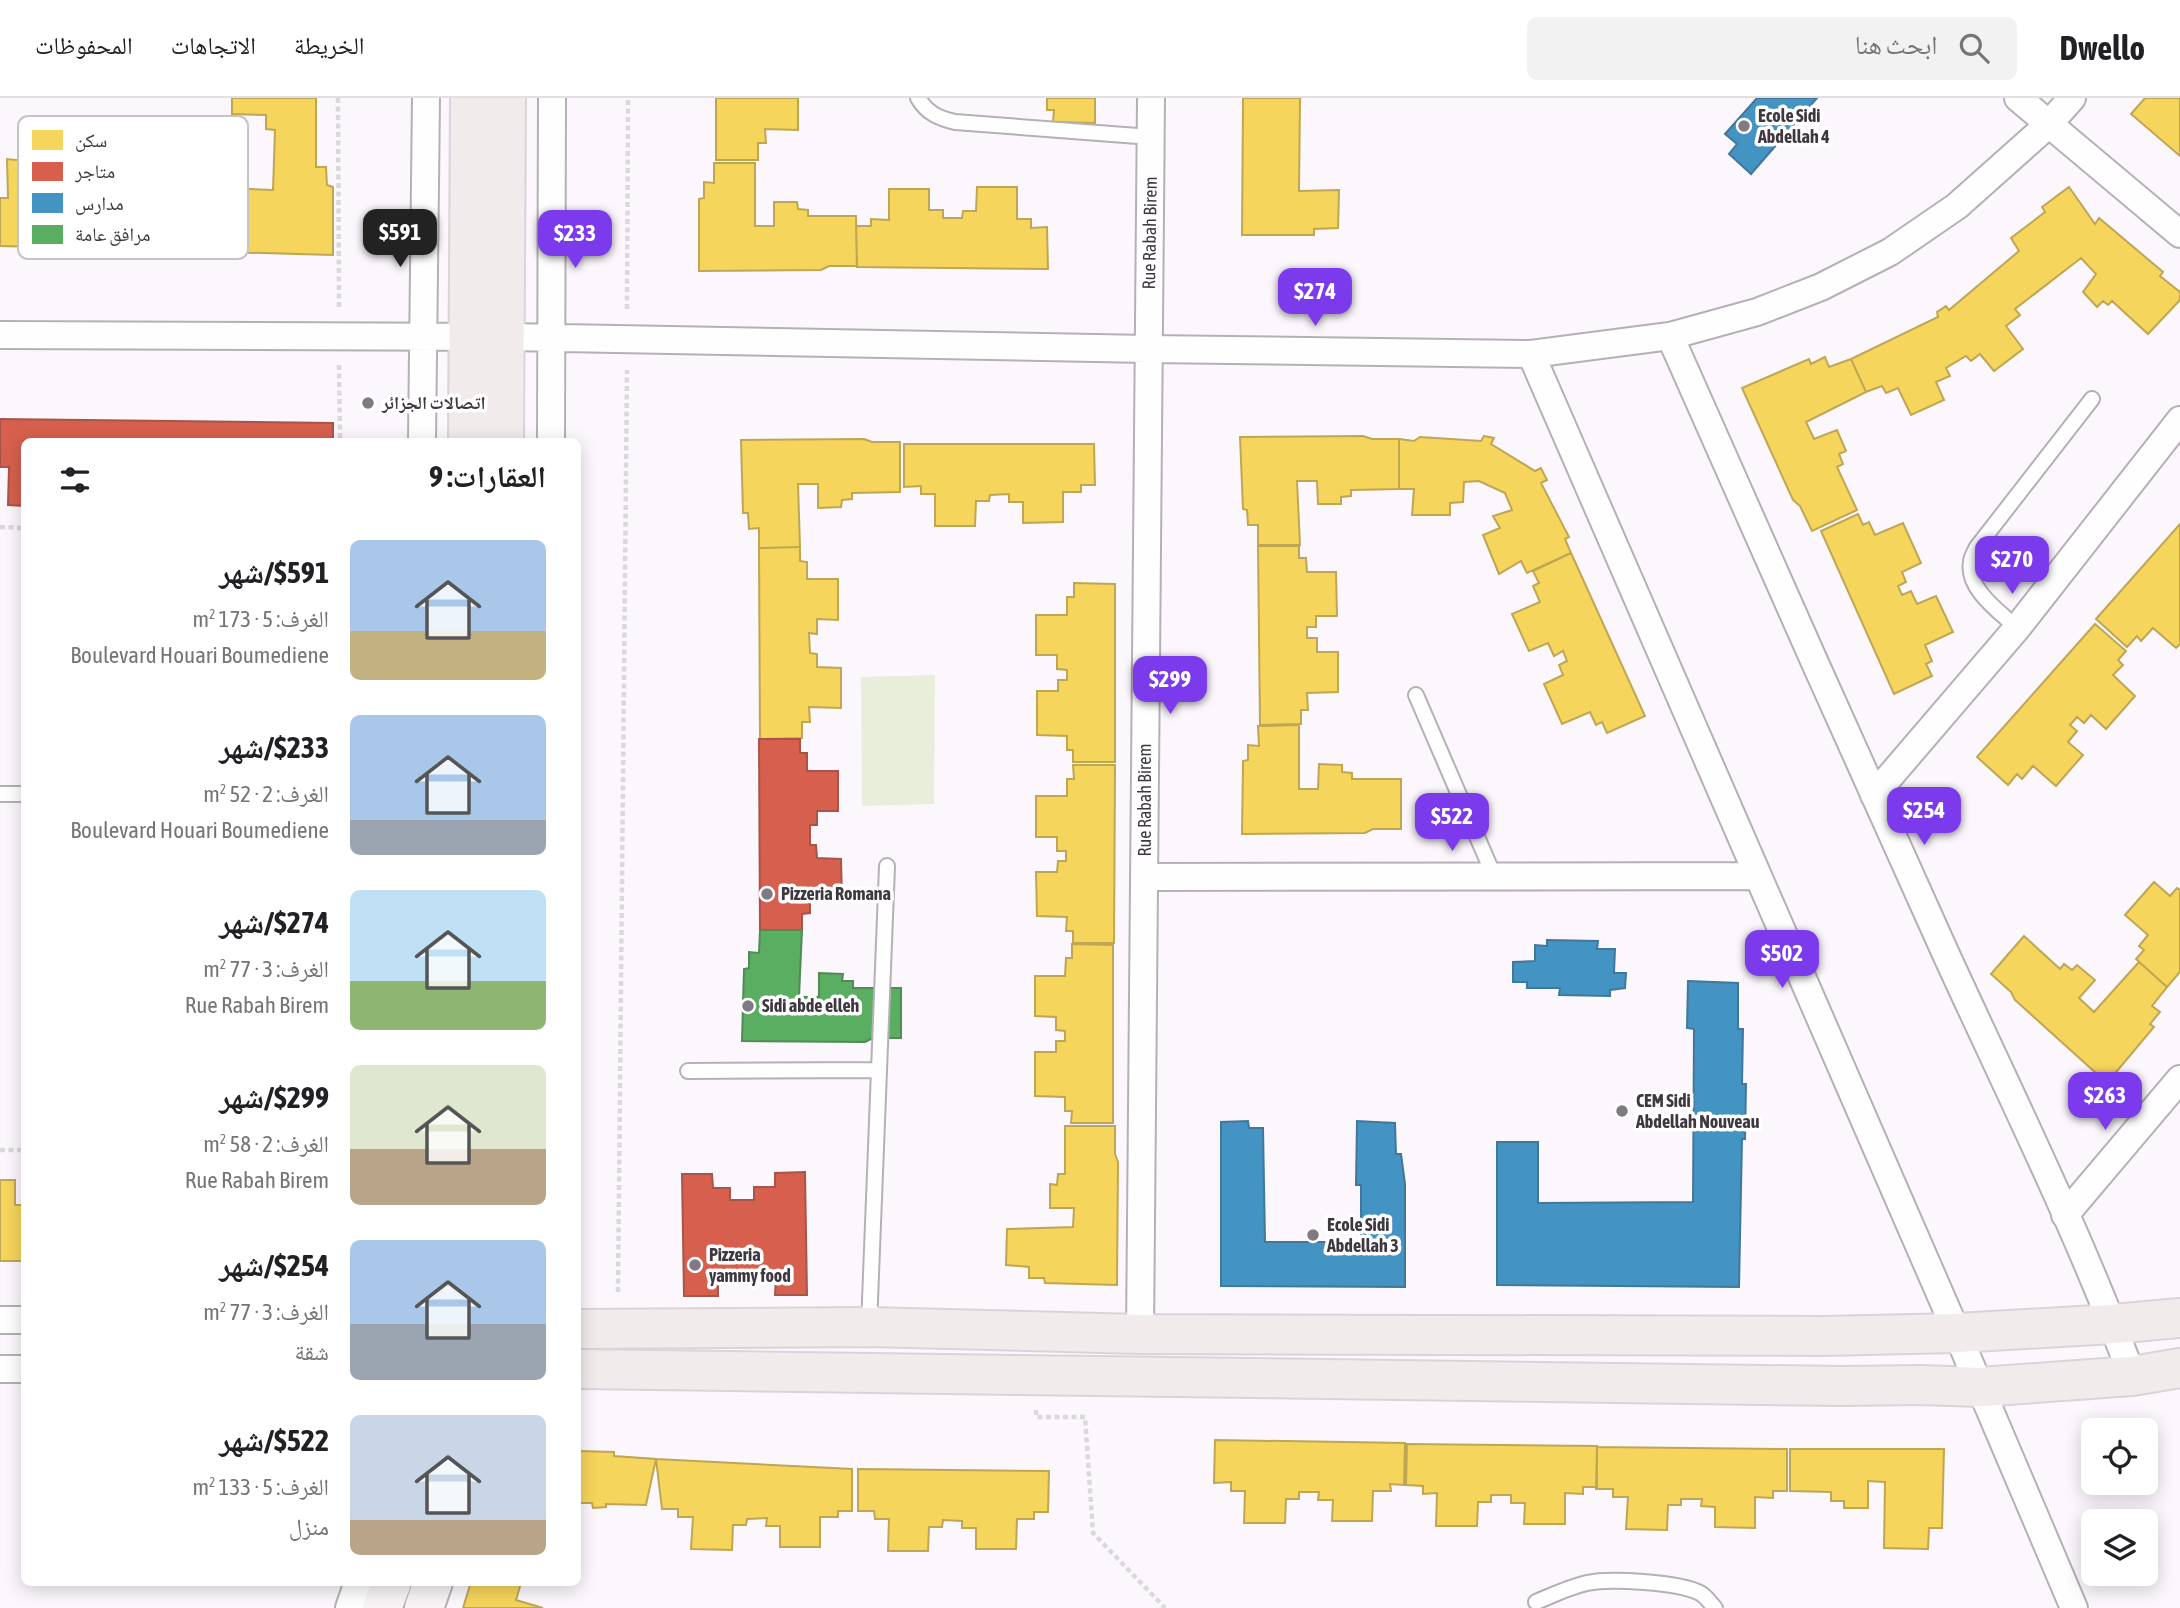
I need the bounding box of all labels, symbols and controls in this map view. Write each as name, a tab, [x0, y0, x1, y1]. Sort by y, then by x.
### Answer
search box	[1527, 17, 2017, 80]
icon: search	[1955, 29, 1993, 67]
text: Dwello	[2059, 29, 2145, 67]
text: ابحث هنا	[1855, 30, 1937, 60]
text: المحفوظات	[35, 32, 133, 59]
text: الاتجاهات	[171, 32, 256, 59]
text: الخريطة	[294, 32, 365, 59]
place label: Ecole Sidi Abdellah 4	[1757, 105, 1830, 147]
legend	[18, 116, 248, 259]
marker: Ecole Sidi Abdellah 4	[1736, 118, 1752, 134]
text: سكن	[75, 129, 107, 152]
text: متاجر	[74, 160, 115, 183]
street label: Rue Rabah Birem	[1138, 176, 1161, 290]
text: مدارس	[75, 192, 124, 215]
pin: $591	[359, 209, 441, 269]
pin: $233	[534, 211, 616, 270]
text: $591	[379, 219, 421, 245]
text: $233	[554, 220, 596, 246]
text: مرافق عامة	[75, 223, 150, 246]
pin: $274	[1274, 268, 1356, 328]
text: $274	[1294, 278, 1336, 304]
place label: اتصالات الجزائر	[381, 392, 486, 413]
marker: اتصالات الجزائر	[360, 395, 376, 411]
text: العقارات: 9	[429, 459, 546, 493]
icon: filters	[56, 461, 94, 499]
pin: $270	[1971, 536, 2053, 596]
text: $270	[1991, 546, 2033, 572]
text: $591/شهر	[219, 555, 329, 589]
icon: home	[406, 568, 490, 652]
text: الغرف: 5 · 173 m²	[192, 606, 329, 632]
text: Boulevard Houari Boumediene	[70, 642, 329, 668]
pin: $299	[1129, 656, 1211, 716]
text: $299	[1149, 666, 1191, 692]
text: $233/شهر	[219, 730, 329, 764]
icon: home	[406, 743, 490, 827]
street label: Rue Rabah Birem	[1134, 744, 1155, 856]
text: الغرف: 2 · 52 m²	[203, 781, 329, 807]
pin: $254	[1883, 788, 1965, 847]
pin: $522	[1411, 794, 1493, 853]
text: $254	[1903, 797, 1945, 823]
text: $522	[1431, 803, 1473, 829]
text: Boulevard Houari Boumediene	[70, 817, 329, 843]
place label: Pizzeria Romana	[781, 883, 891, 904]
marker: Pizzeria Romana	[759, 886, 775, 902]
text: $274/شهر	[219, 905, 329, 939]
icon: home	[406, 918, 490, 1002]
pin: $502	[1741, 930, 1823, 990]
text: $502	[1761, 940, 1803, 966]
text: الغرف: 3 · 77 m²	[203, 956, 329, 982]
text: Rue Rabah Birem	[185, 992, 329, 1018]
place label: Sidi abde elleh	[762, 995, 860, 1016]
marker: Sidi abde elleh	[740, 998, 756, 1014]
pin: $263	[2064, 1072, 2146, 1132]
text: $299/شهر	[219, 1080, 329, 1114]
text: $263	[2084, 1082, 2126, 1108]
place label: CEM Sidi Abdellah Nouveau	[1635, 1090, 1760, 1132]
icon: home	[406, 1093, 490, 1177]
marker: CEM Sidi Abdellah Nouveau	[1614, 1103, 1630, 1119]
text: الغرف: 2 · 58 m²	[203, 1131, 329, 1157]
text: Rue Rabah Birem	[185, 1167, 329, 1193]
place label: Ecole Sidi Abdellah 3	[1326, 1214, 1399, 1256]
marker: Ecole Sidi Abdellah 3	[1305, 1227, 1321, 1243]
place label: Pizzeria yammy food	[709, 1244, 791, 1286]
text: $254/شهر	[219, 1248, 329, 1282]
marker: Pizzeria yammy food	[687, 1257, 703, 1273]
icon: home	[406, 1268, 490, 1352]
text: الغرف: 3 · 77 m²	[203, 1299, 329, 1325]
text: شقة	[295, 1339, 329, 1365]
map controls	[2081, 1418, 2158, 1586]
button: locate	[2081, 1418, 2158, 1495]
text: $522/شهر	[219, 1423, 329, 1457]
icon: home	[406, 1443, 490, 1527]
text: الغرف: 5 · 133 m²	[192, 1474, 329, 1500]
button: layers	[2081, 1509, 2158, 1586]
text: منزل	[289, 1514, 329, 1540]

